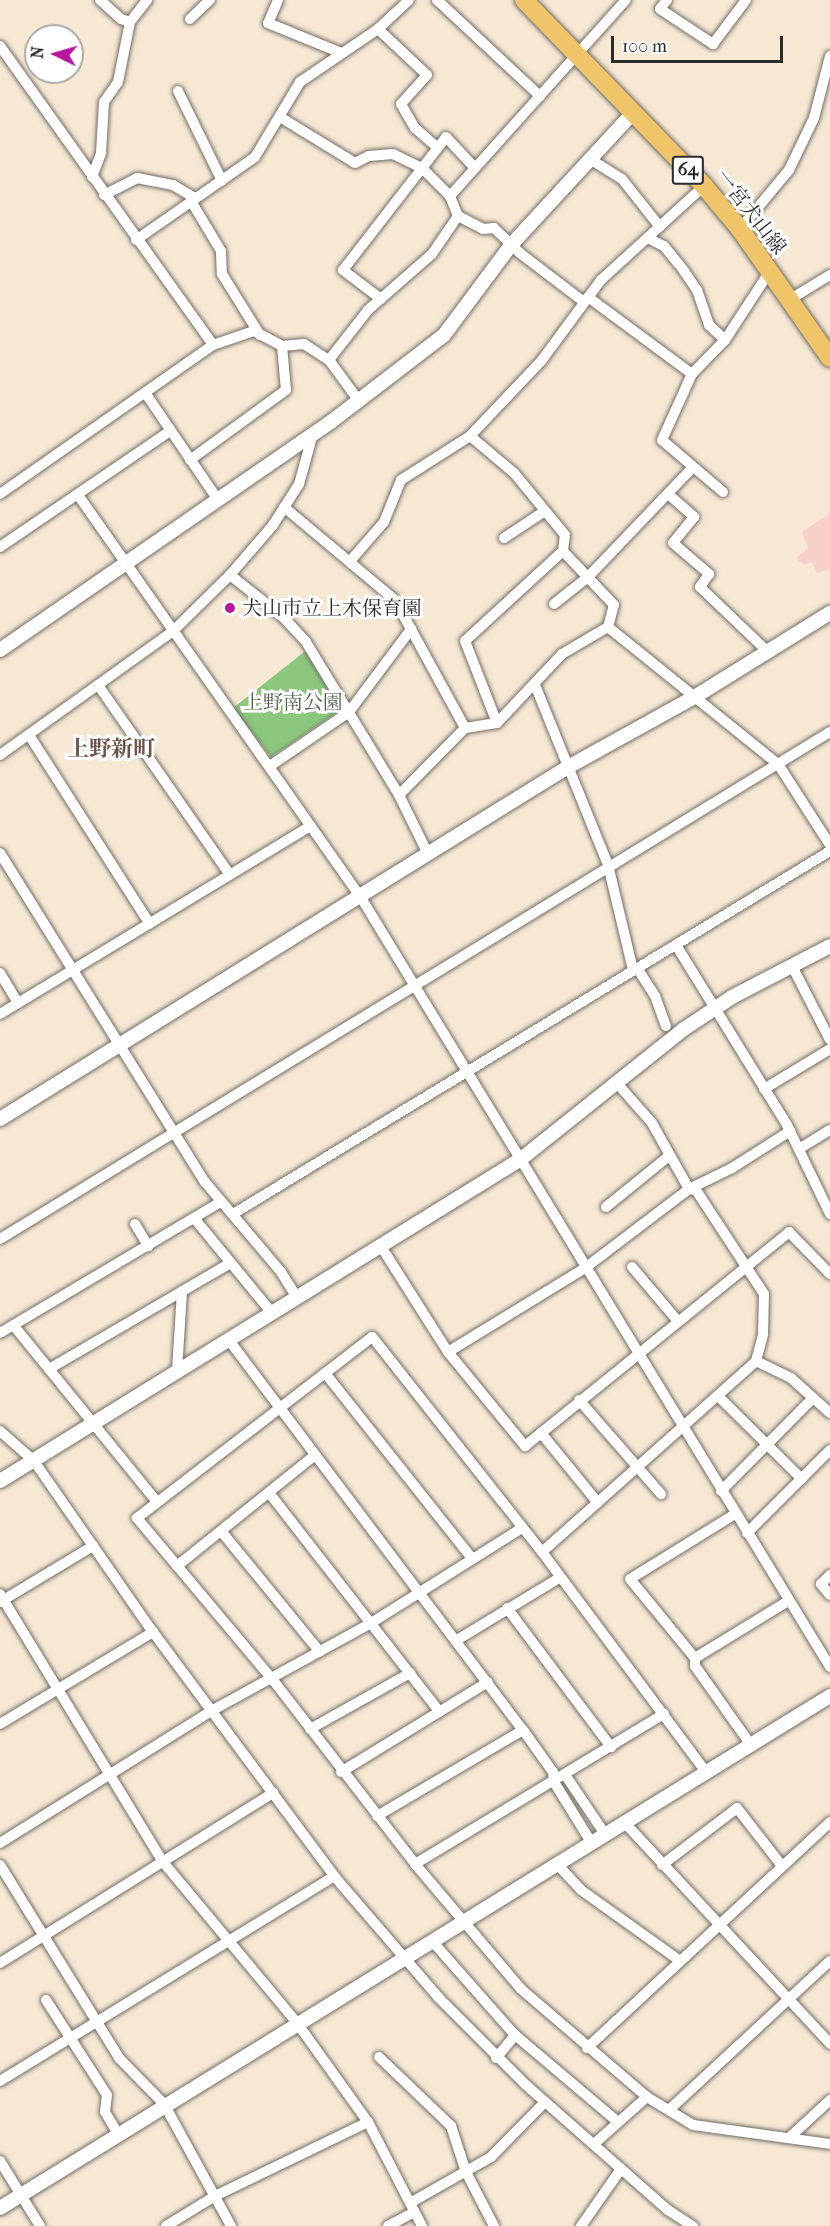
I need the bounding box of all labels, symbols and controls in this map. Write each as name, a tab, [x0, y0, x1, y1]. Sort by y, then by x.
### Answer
north arrow	[24, 24, 84, 84]
scale bar	[614, 24, 786, 62]
text: 100 m	[622, 36, 667, 57]
text: N	[28, 46, 48, 59]
road number: 64	[672, 155, 704, 185]
street label: 一宮犬山線	[711, 165, 791, 259]
place label: 犬山市立上木保育園	[242, 596, 422, 620]
marker: 犬山市立上木保育園	[223, 601, 237, 615]
park label: 上野南公園	[243, 690, 343, 714]
district label: 上野新町	[67, 737, 155, 763]

